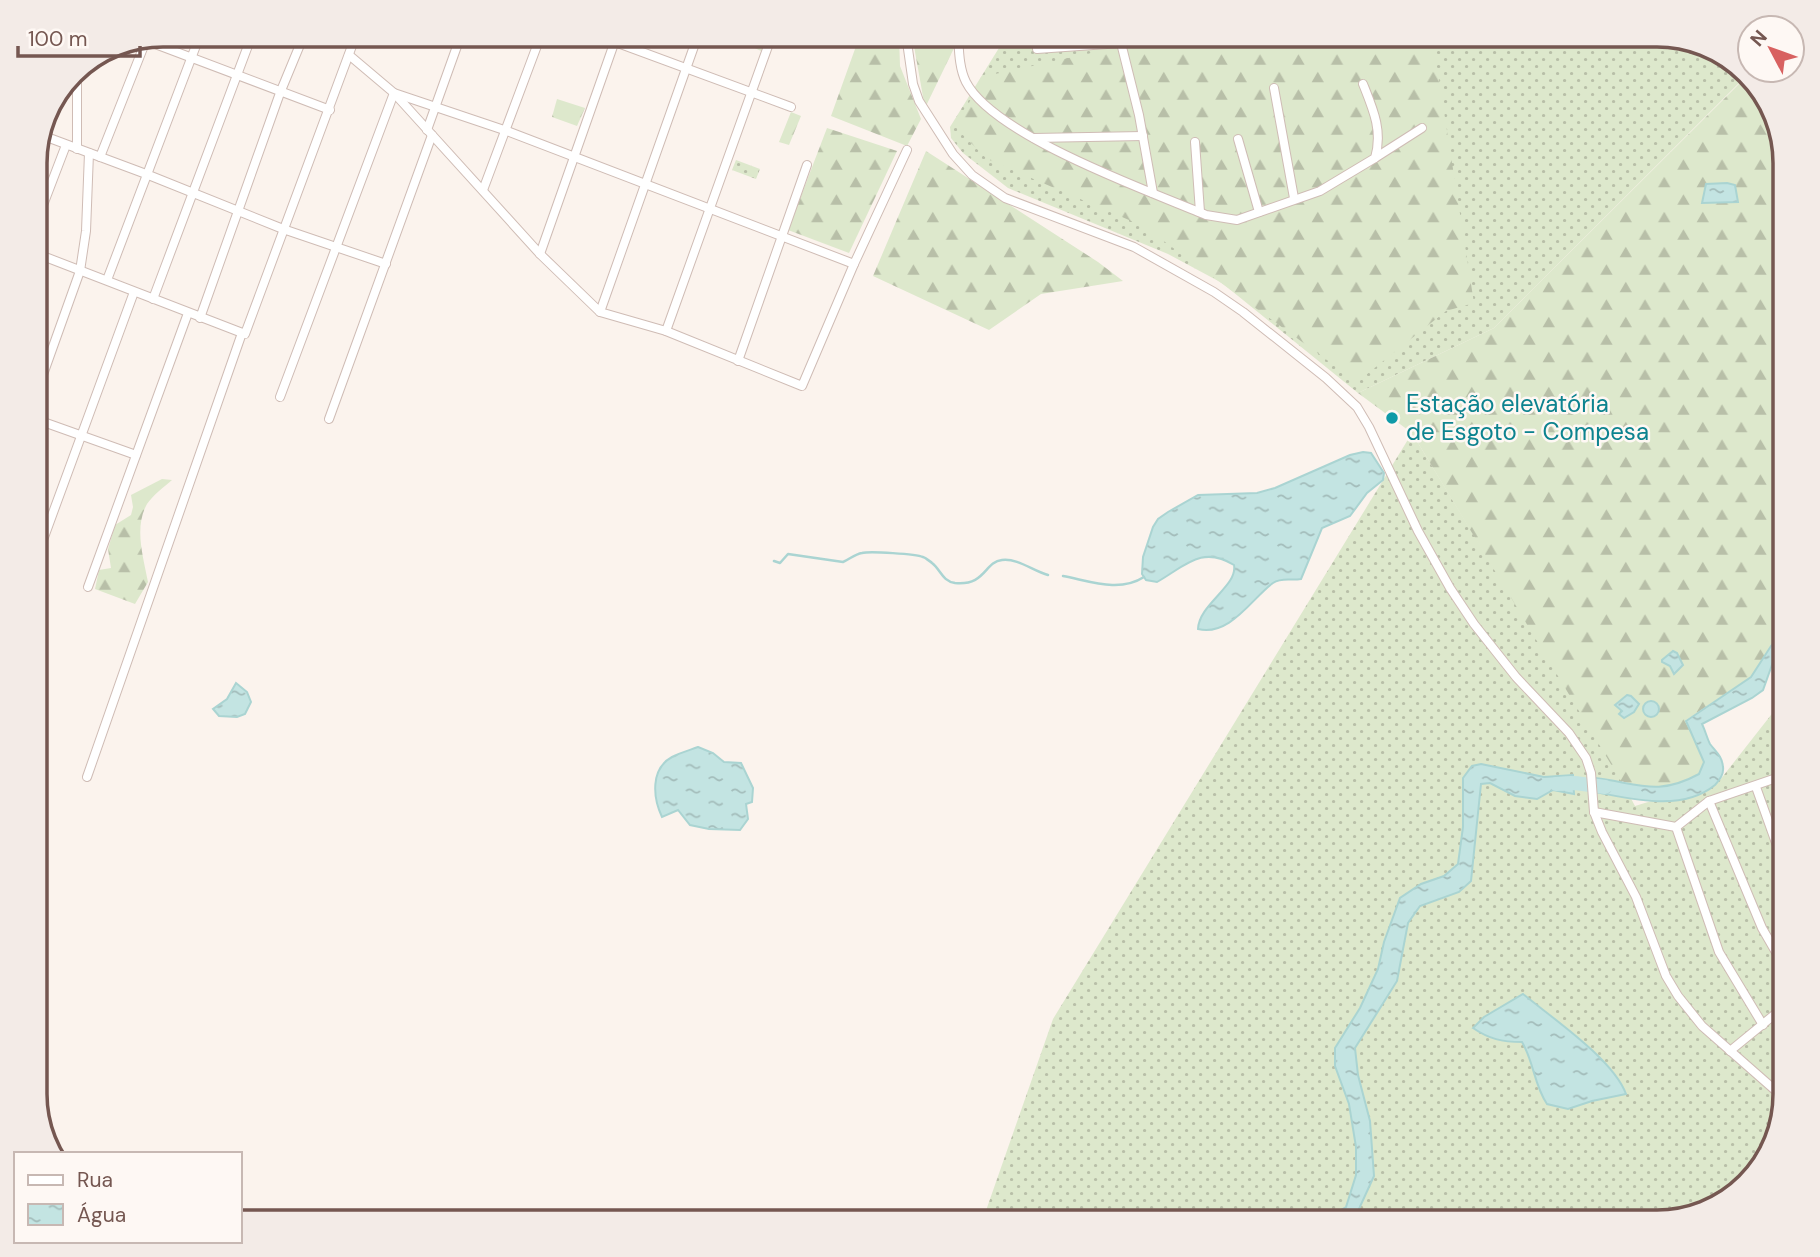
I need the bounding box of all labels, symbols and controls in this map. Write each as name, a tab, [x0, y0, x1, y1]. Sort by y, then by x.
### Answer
scale bar	[18, 14, 140, 58]
north arrow	[1736, 14, 1806, 84]
text: 100 m	[28, 25, 88, 53]
text: N	[1745, 25, 1773, 52]
place label: Estação elevatória de Esgoto - Compesa	[1406, 388, 1649, 447]
marker: Estação elevatória de Esgoto - Compesa	[1384, 410, 1400, 426]
legend	[14, 1152, 242, 1243]
text: Rua	[77, 1166, 113, 1194]
text: Água	[77, 1201, 126, 1229]

